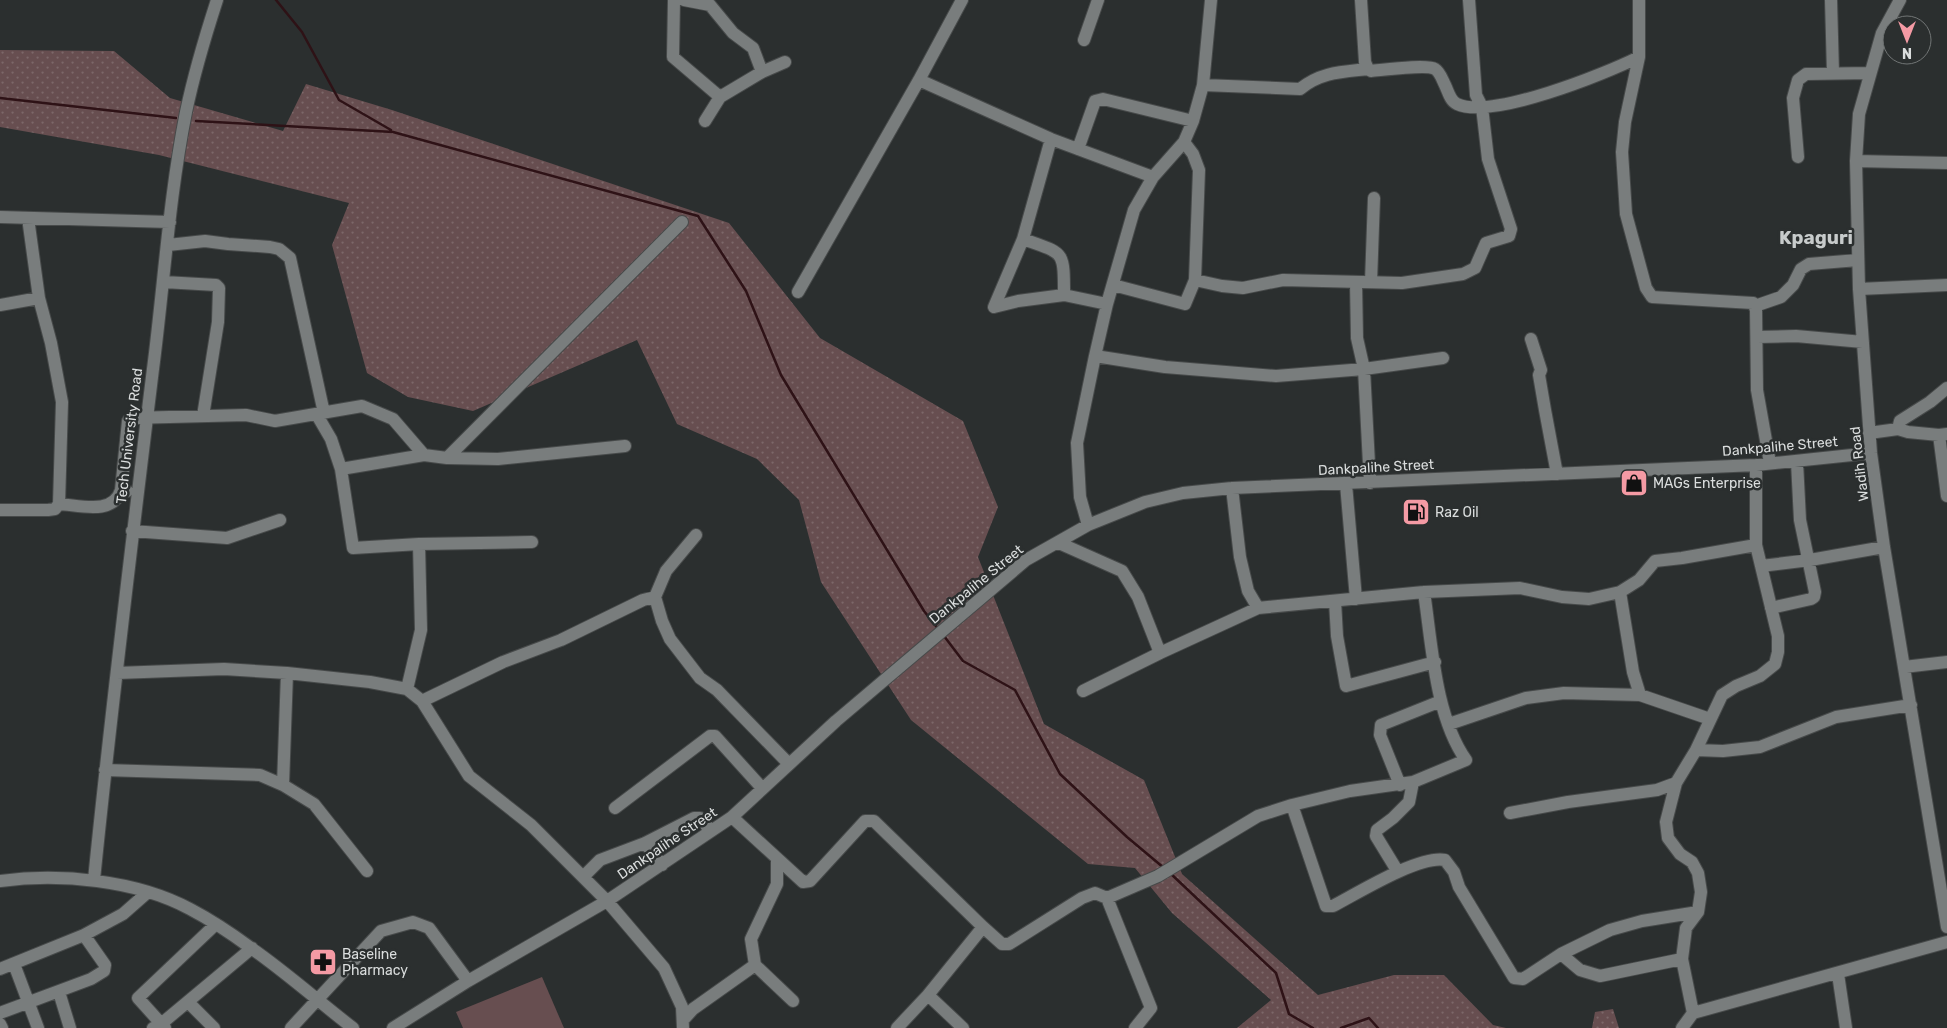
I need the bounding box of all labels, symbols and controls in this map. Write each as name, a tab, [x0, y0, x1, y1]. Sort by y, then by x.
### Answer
north arrow	[1882, 15, 1932, 65]
text: N	[1902, 44, 1912, 61]
district label: Kpaguri	[1779, 226, 1853, 249]
street label: Tech University Road	[113, 367, 146, 505]
street label: Wadih Road	[1846, 425, 1873, 502]
street label: Dankpalihe Street	[1721, 433, 1839, 460]
street label: Dankpalihe Street	[1318, 456, 1435, 479]
shop icon: MAGs Enterprise	[1619, 468, 1649, 498]
place label: MAGs Enterprise	[1653, 475, 1761, 492]
fuel station icon: Raz Oil	[1401, 497, 1431, 527]
place label: Raz Oil	[1435, 504, 1479, 521]
street label: Dankpalihe Street	[926, 541, 1027, 628]
street label: Dankpalihe Street	[614, 804, 721, 883]
place label: Baseline Pharmacy	[342, 946, 408, 979]
pharmacy icon: Baseline Pharmacy	[308, 947, 338, 977]

